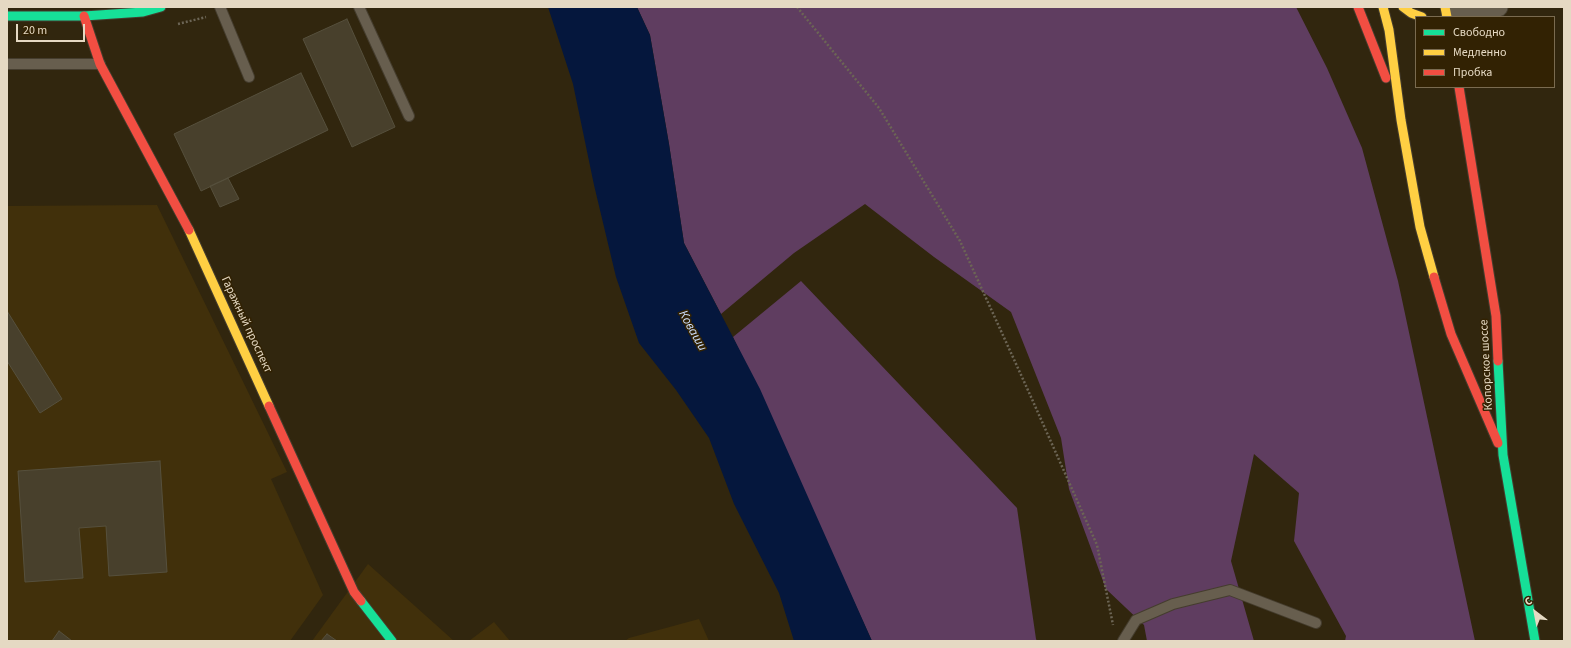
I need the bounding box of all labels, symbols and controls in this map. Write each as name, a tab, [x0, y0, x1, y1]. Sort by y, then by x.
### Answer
scale bar	[18, 16, 87, 42]
legend	[1415, 16, 1555, 88]
text: 20 m	[23, 22, 47, 39]
text: Свободно	[1453, 24, 1505, 41]
text: Медленно	[1453, 44, 1507, 61]
text: Пробка	[1453, 64, 1492, 81]
street label: Гаражный проспект	[217, 274, 275, 376]
water label: Коваши	[674, 308, 710, 354]
street label: Копорское шоссе	[1477, 319, 1497, 411]
north arrow	[1515, 592, 1555, 632]
text: С	[1522, 593, 1535, 609]

